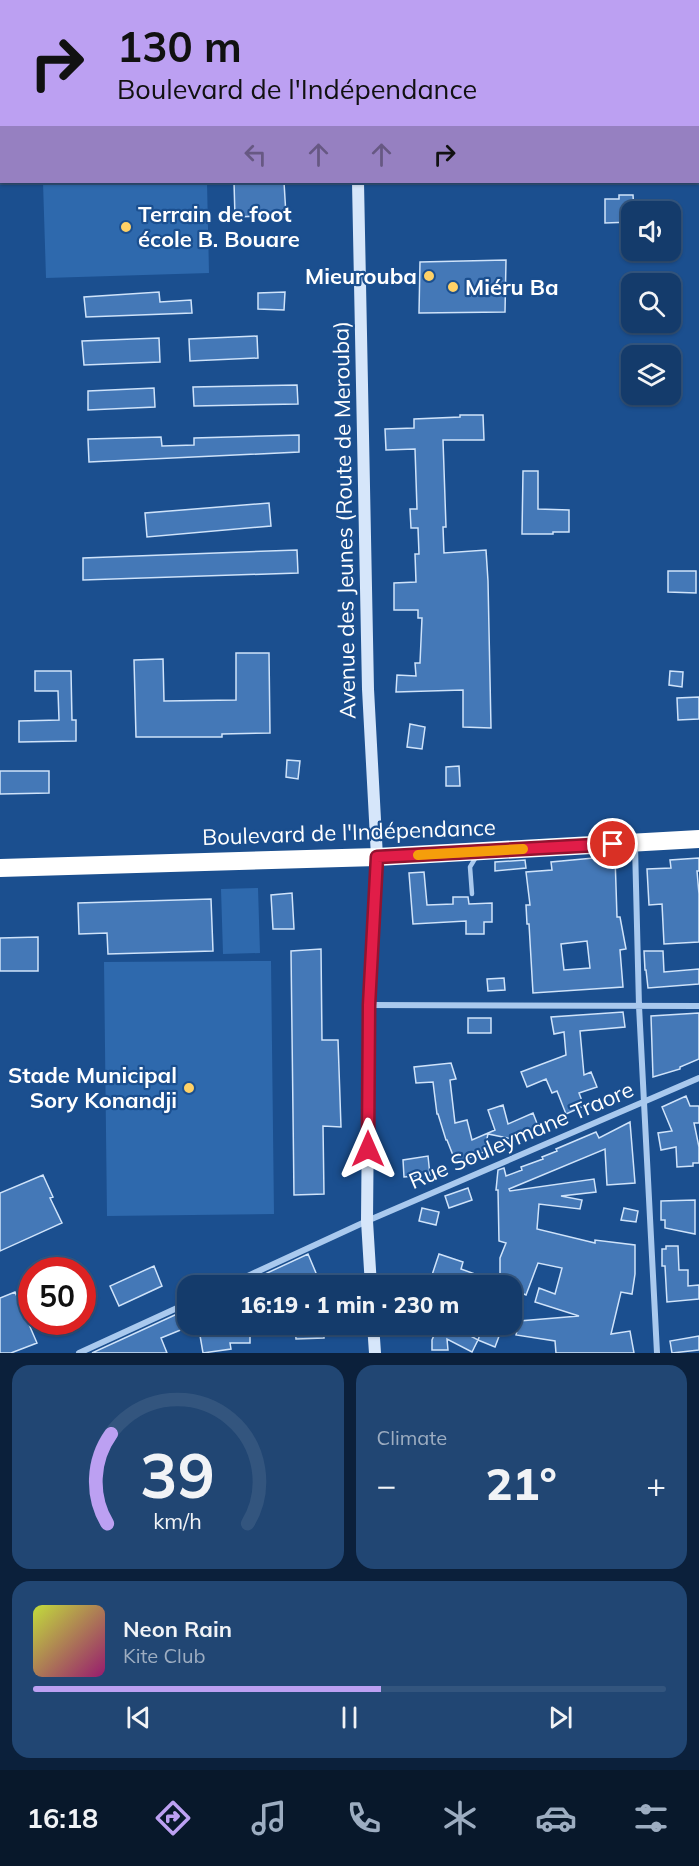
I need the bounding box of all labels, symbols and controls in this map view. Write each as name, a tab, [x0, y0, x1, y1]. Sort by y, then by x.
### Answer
text: 130 m	[117, 20, 242, 73]
icon: right	[18, 24, 96, 102]
text: Boulevard de l'Indépendance	[117, 72, 477, 106]
icon: left	[239, 138, 272, 171]
icon: ahead	[302, 138, 335, 171]
icon: ahead	[365, 138, 398, 171]
icon: right	[428, 138, 461, 171]
place label: Terrain de foot école B. Bouare	[138, 200, 300, 253]
map controls	[621, 201, 681, 405]
button: sound	[621, 201, 681, 261]
marker: Terrain de foot école B. Bouare	[119, 220, 133, 234]
place label: Mieurouba	[305, 262, 417, 290]
marker: Mieurouba	[422, 269, 436, 283]
place label: Miéru Ba	[465, 273, 559, 301]
button: search	[621, 273, 681, 333]
marker: Miéru Ba	[446, 280, 460, 294]
street label: Avenue des Jeunes (Route de Merouba)	[327, 321, 361, 719]
button: layers	[621, 345, 681, 405]
street label: Boulevard de l'Indépendance	[202, 813, 496, 851]
pin	[587, 818, 638, 869]
icon: arrive	[596, 827, 629, 860]
place label: Stade Municipal Sory Konandji	[8, 1061, 177, 1114]
street label: Rue Souleymane Traore	[404, 1075, 638, 1195]
marker: Stade Municipal Sory Konandji	[182, 1081, 196, 1095]
position arrow	[336, 1117, 400, 1181]
speed limit sign: 50	[18, 1257, 96, 1335]
text: 16:19 · 1 min · 230 m	[240, 1291, 459, 1319]
text: Climate	[377, 1425, 447, 1450]
text: 39	[140, 1435, 215, 1514]
text: 21°	[486, 1455, 557, 1511]
text: −	[377, 1464, 396, 1505]
text: +	[646, 1464, 666, 1505]
text: km/h	[153, 1507, 202, 1534]
text: Neon Rain	[123, 1615, 232, 1643]
text: Kite Club	[123, 1643, 205, 1668]
icon: previous	[122, 1701, 155, 1734]
icon: pause	[333, 1701, 366, 1734]
icon: next	[544, 1701, 577, 1734]
icon: directions	[152, 1797, 194, 1839]
icon: music	[248, 1797, 290, 1839]
icon: phone	[343, 1797, 385, 1839]
icon: climate	[439, 1797, 481, 1839]
icon: car	[535, 1797, 577, 1839]
icon: filters	[630, 1797, 672, 1839]
text: 16:18	[27, 1801, 98, 1835]

